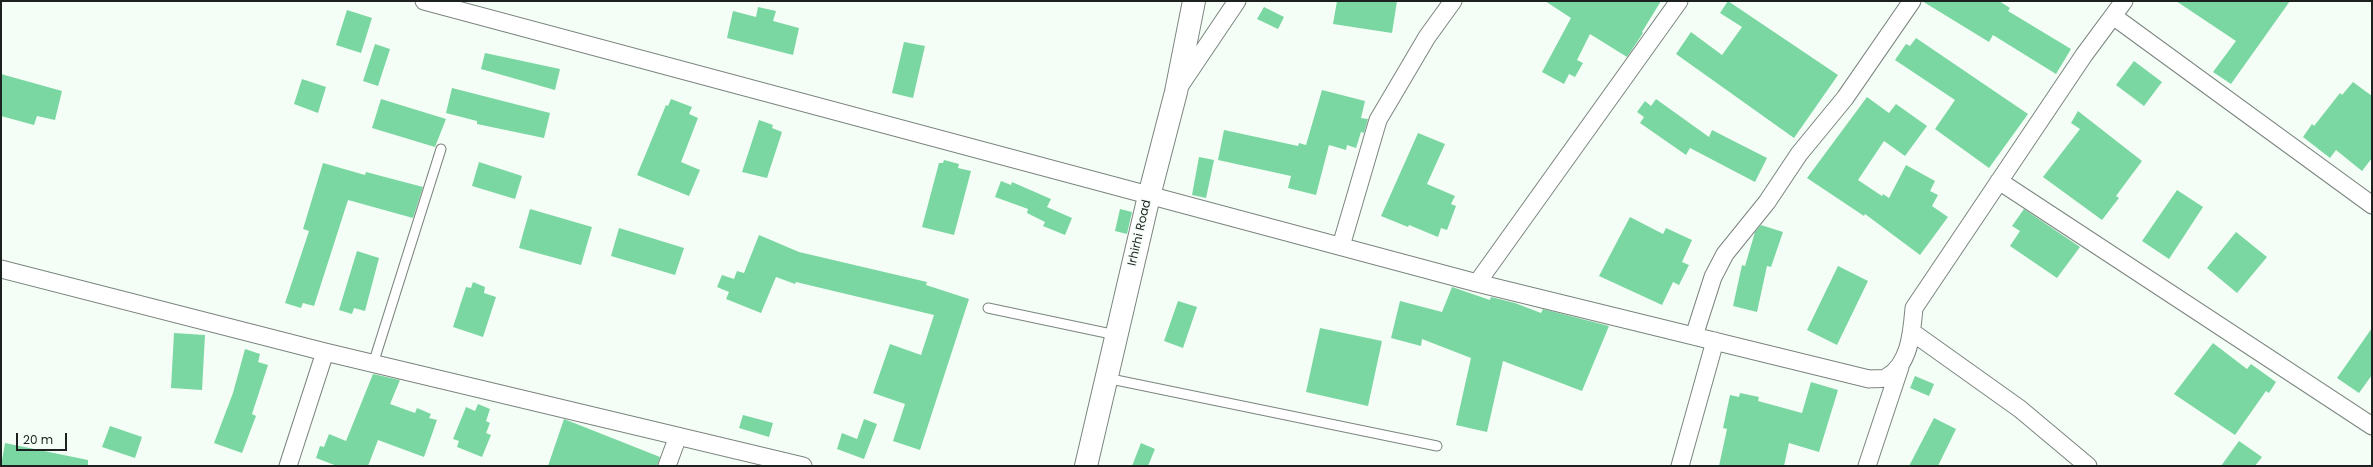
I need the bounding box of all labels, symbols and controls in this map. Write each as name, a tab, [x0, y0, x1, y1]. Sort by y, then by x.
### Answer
street label: Irhirhi Road	[1125, 198, 1155, 268]
scale bar	[18, 425, 69, 451]
text: 20 m	[23, 431, 53, 448]

